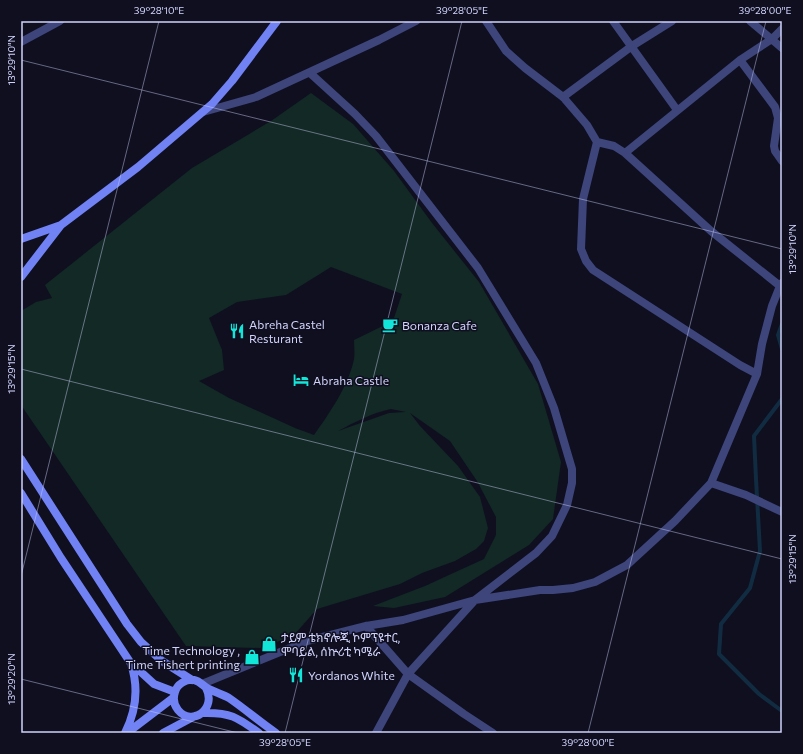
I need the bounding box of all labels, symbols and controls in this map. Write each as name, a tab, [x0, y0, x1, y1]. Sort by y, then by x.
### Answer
text: 39°28'10"E	[134, 4, 184, 16]
text: 39°28'05"E	[436, 4, 488, 16]
text: 39°28'00"E	[739, 4, 791, 16]
text: 13°29'10"N	[5, 35, 17, 85]
text: 13°29'10"N	[786, 224, 798, 274]
cafe icon: Bonanza Cafe	[381, 316, 399, 334]
place label: Abreha Castel Resturant	[249, 317, 325, 345]
place label: Bonanza Cafe	[402, 318, 477, 332]
restaurant icon: Abreha Castel Resturant	[228, 322, 246, 340]
text: 13°29'15"N	[5, 344, 17, 394]
hotel icon: Abraha Castle	[292, 371, 310, 389]
place label: Abraha Castle	[313, 373, 389, 387]
text: 13°29'15"N	[786, 534, 798, 584]
place label: ታይም ቴክኖሎጂ ኮምፕዩተር, ሞባይል, ሰኵሪቲ ካሜራ	[281, 630, 401, 658]
shop icon: ታይም ቴክኖሎጂ ኮምፕዩተር, ሞባይል, ሰኵሪቲ ካሜራ	[260, 635, 278, 653]
place label: Time Technology , Time Tishert printing	[125, 643, 240, 671]
shop icon: Time Technology , Time Tishert printing	[243, 648, 261, 666]
text: 13°29'20"N	[5, 653, 17, 705]
restaurant icon: Yordanos White	[287, 666, 305, 684]
place label: Yordanos White	[308, 668, 395, 682]
text: 39°28'05"E	[259, 736, 311, 748]
text: 39°28'00"E	[562, 736, 614, 748]

